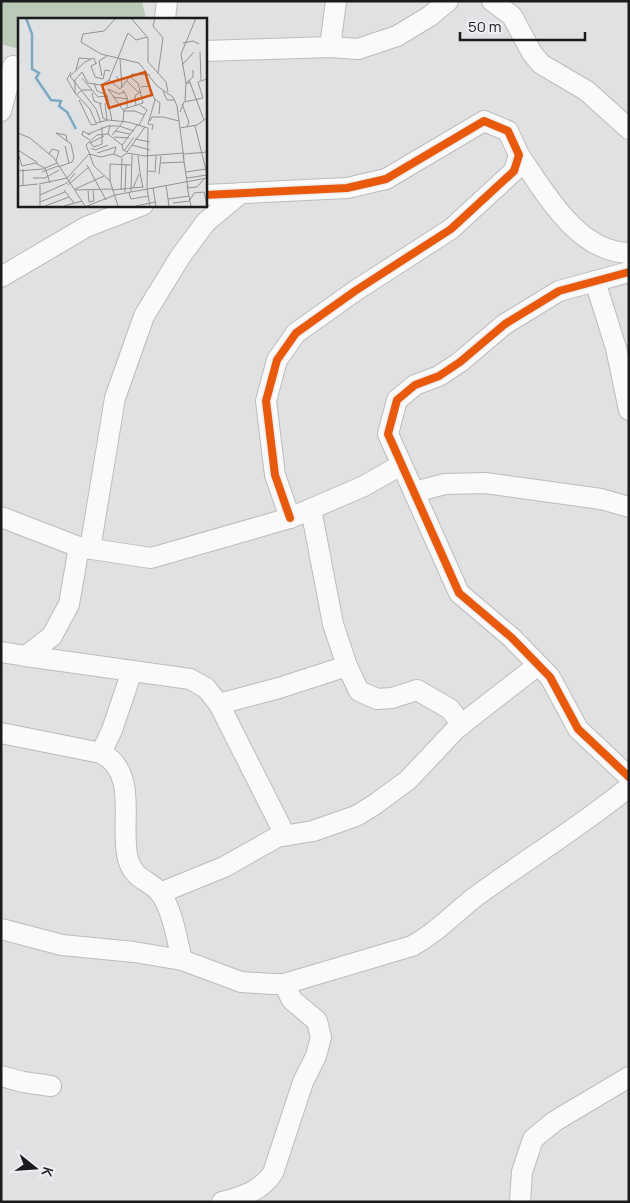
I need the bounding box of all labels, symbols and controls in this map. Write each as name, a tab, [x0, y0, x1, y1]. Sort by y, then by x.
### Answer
scale bar	[460, 10, 585, 42]
text: 50 m	[468, 16, 502, 37]
inset map	[18, 18, 206, 206]
north arrow	[10, 1143, 60, 1193]
text: K	[37, 1165, 58, 1180]

